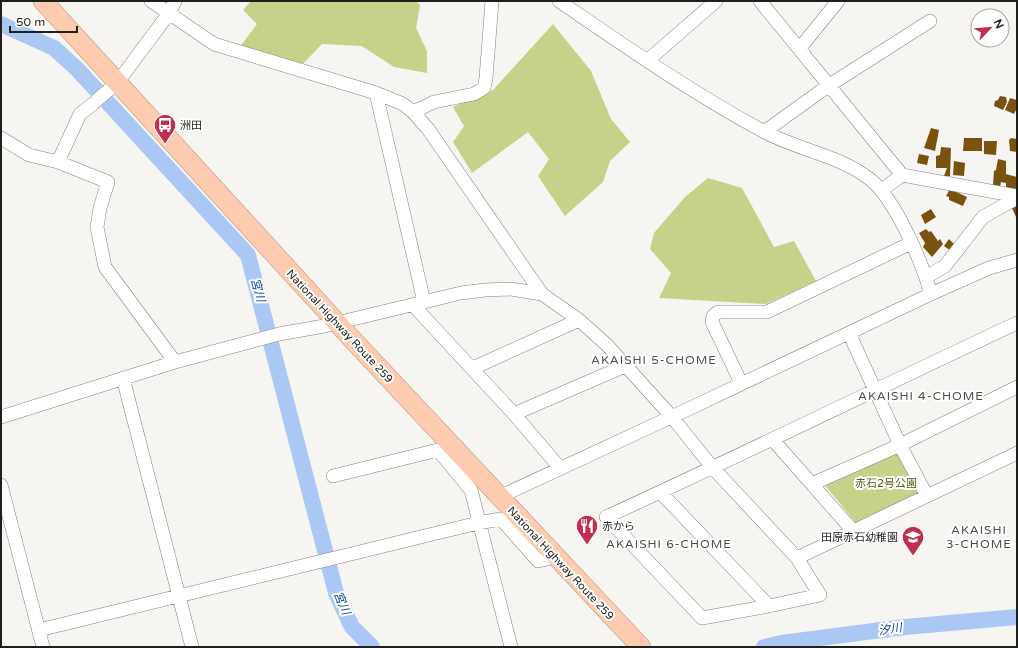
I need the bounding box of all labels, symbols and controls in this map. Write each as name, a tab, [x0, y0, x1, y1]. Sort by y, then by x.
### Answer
scale bar	[10, 8, 77, 34]
north arrow	[970, 8, 1010, 48]
text: 50 m	[16, 15, 45, 29]
text: N	[991, 17, 1006, 31]
bus stop icon: 洲田	[152, 112, 178, 145]
place label: 洲田	[180, 119, 202, 132]
street label: National Highway Route 259	[284, 267, 396, 386]
water label: 宮川	[248, 277, 268, 305]
district label: AKAISHI 5-CHOME	[591, 353, 717, 367]
district label: AKAISHI 4-CHOME	[858, 389, 984, 403]
park label: 赤石2号公園	[855, 477, 917, 490]
street label: National Highway Route 259	[505, 504, 617, 623]
restaurant icon: 赤から	[574, 513, 600, 546]
place label: 赤から	[602, 520, 635, 533]
district label: AKAISHI 3-CHOME	[946, 523, 1012, 551]
school or university icon: 田原赤石幼稚園	[900, 524, 926, 557]
place label: 田原赤石幼稚園	[821, 531, 898, 544]
district label: AKAISHI 6-CHOME	[606, 537, 732, 551]
water label: 宮川	[331, 589, 354, 619]
water label: 汐川	[877, 620, 905, 638]

